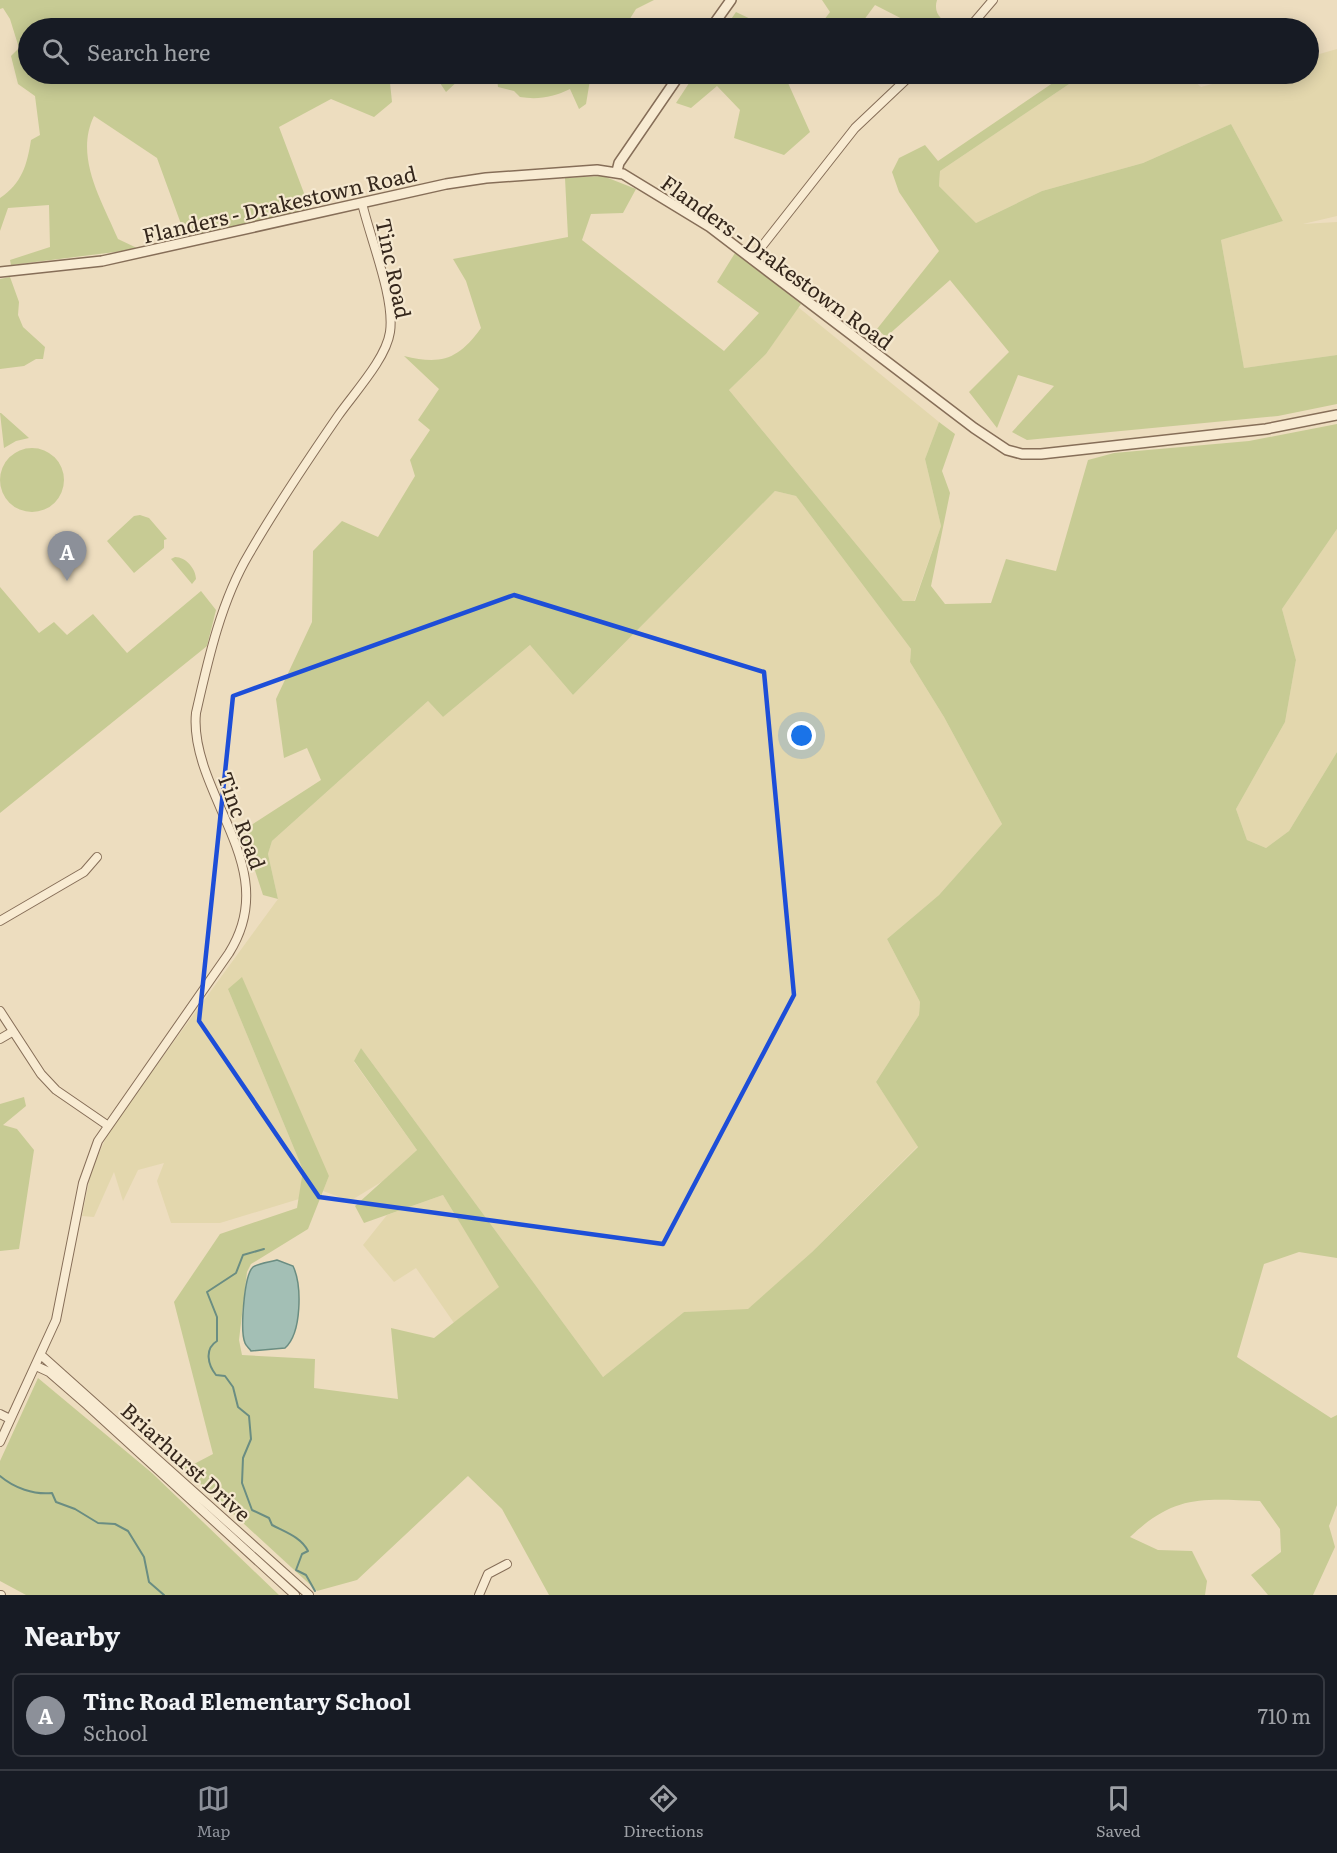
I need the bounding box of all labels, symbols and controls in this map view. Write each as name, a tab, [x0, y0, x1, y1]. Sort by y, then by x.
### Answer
search box	[18, 18, 1319, 84]
icon: search	[39, 35, 72, 68]
text: Search here	[87, 35, 210, 68]
street label: Flanders - Drakestown Road	[139, 156, 419, 250]
street label: Flanders - Drakestown Road	[655, 166, 901, 356]
street label: Tinc Road	[369, 215, 421, 321]
pin: A	[48, 532, 86, 581]
your location	[787, 721, 816, 750]
street label: Tinc Road	[211, 767, 275, 873]
street label: Briarhurst Drive	[115, 1394, 259, 1528]
text: Nearby	[24, 1615, 120, 1654]
text: Tinc Road Elementary School	[83, 1684, 411, 1717]
text: A	[38, 1700, 53, 1730]
text: 710 m	[1258, 1700, 1311, 1730]
text: School	[83, 1717, 148, 1747]
tab: Map	[196, 1782, 230, 1842]
tab: Directions	[623, 1782, 703, 1842]
tab: Saved	[1096, 1782, 1141, 1842]

